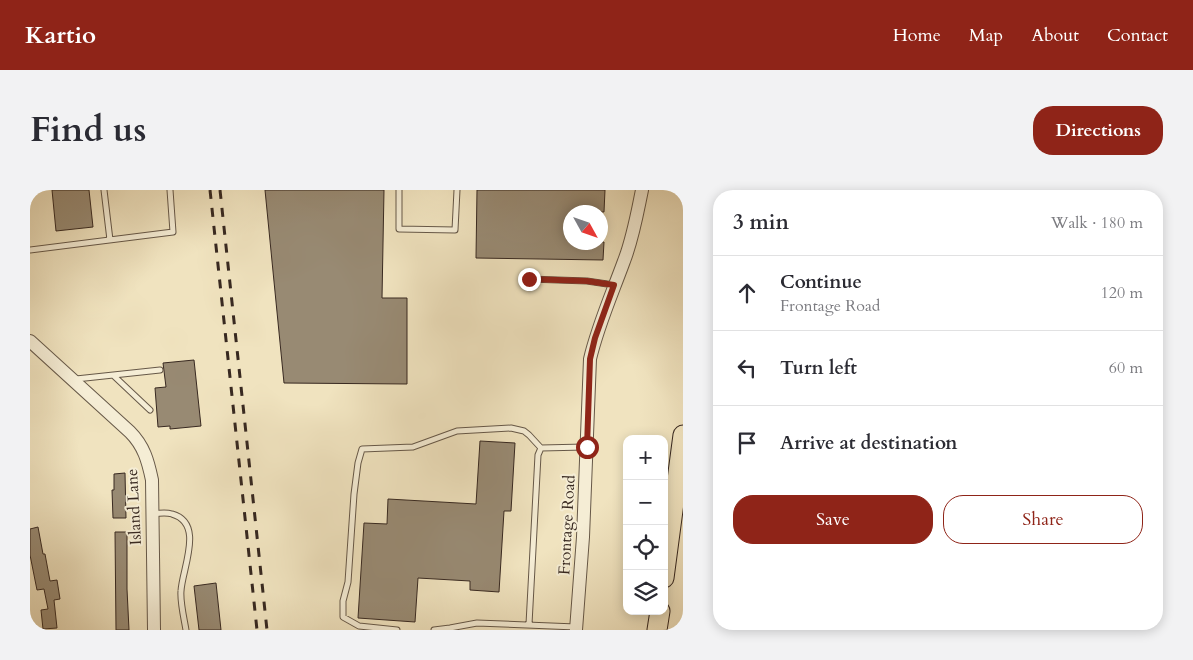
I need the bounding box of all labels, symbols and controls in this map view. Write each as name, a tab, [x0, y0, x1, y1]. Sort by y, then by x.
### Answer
text: Kartio	[25, 19, 96, 52]
text: Home	[893, 23, 941, 48]
text: Map	[969, 23, 1003, 48]
text: About	[1031, 23, 1079, 48]
text: Contact	[1107, 23, 1168, 48]
text: Find us	[30, 106, 146, 154]
button: Directions	[1033, 106, 1163, 155]
north arrow	[563, 205, 608, 250]
text: 3 min	[733, 208, 789, 237]
text: Walk · 180 m	[1051, 212, 1143, 234]
route end	[518, 268, 541, 291]
text: Continue	[780, 269, 862, 295]
icon: ahead	[733, 279, 761, 307]
text: 120 m	[1101, 282, 1143, 304]
text: Frontage Road	[780, 295, 880, 317]
icon: left	[733, 354, 761, 382]
text: Turn left	[780, 355, 857, 381]
text: 60 m	[1109, 357, 1143, 379]
icon: arrive	[733, 429, 761, 457]
text: Arrive at destination	[780, 430, 957, 456]
map controls	[623, 435, 668, 615]
button: +	[623, 435, 668, 480]
route start	[576, 436, 599, 459]
street label: Island Lane	[121, 468, 147, 546]
street label: Frontage Road	[553, 474, 581, 576]
button: −	[623, 480, 668, 525]
button: Save	[733, 495, 933, 544]
button: Share	[943, 495, 1143, 544]
button: locate	[623, 525, 668, 570]
button: layers	[623, 570, 668, 615]

